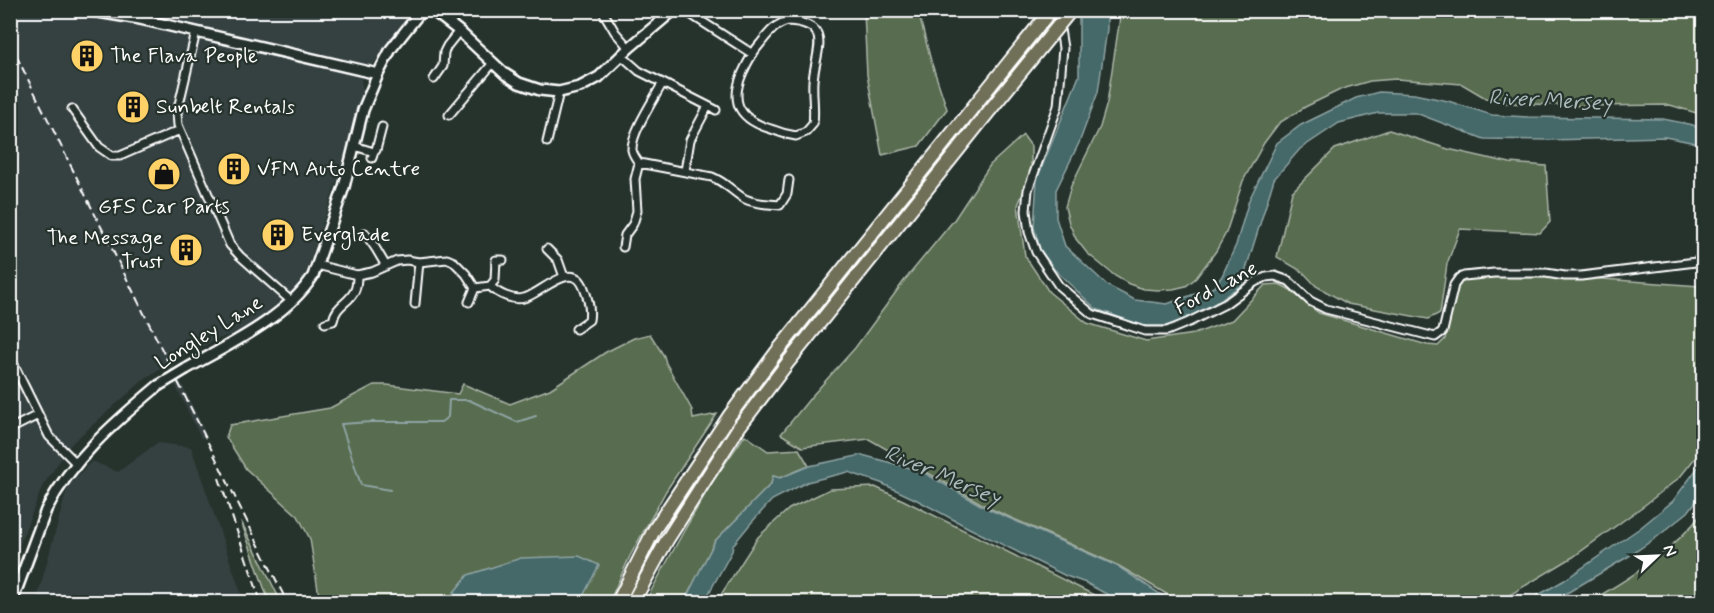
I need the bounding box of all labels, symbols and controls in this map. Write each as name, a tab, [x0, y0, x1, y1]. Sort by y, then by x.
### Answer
building icon: The Flava People	[69, 38, 105, 74]
place label: The Flava People	[110, 42, 258, 70]
water label: River Mersey	[1488, 84, 1614, 118]
building icon: Sunbelt Rentals	[115, 89, 151, 125]
place label: Sunbelt Rentals	[156, 93, 295, 121]
building icon: VFM Auto Centre	[216, 151, 252, 187]
place label: VFM Auto Centre	[257, 155, 420, 183]
shop icon: GFS Car Parts	[146, 156, 182, 192]
place label: GFS Car Parts	[98, 193, 230, 221]
building icon: Everglade	[260, 217, 296, 253]
place label: Everglade	[301, 221, 390, 250]
place label: The Message Trust	[47, 224, 163, 276]
building icon: The Message Trust	[168, 232, 204, 268]
street label: Ford Lane	[1170, 255, 1262, 321]
street label: Longley Lane	[150, 289, 268, 378]
water label: River Mersey	[880, 439, 1006, 514]
north arrow	[1627, 526, 1687, 586]
text: N	[1658, 542, 1681, 560]

